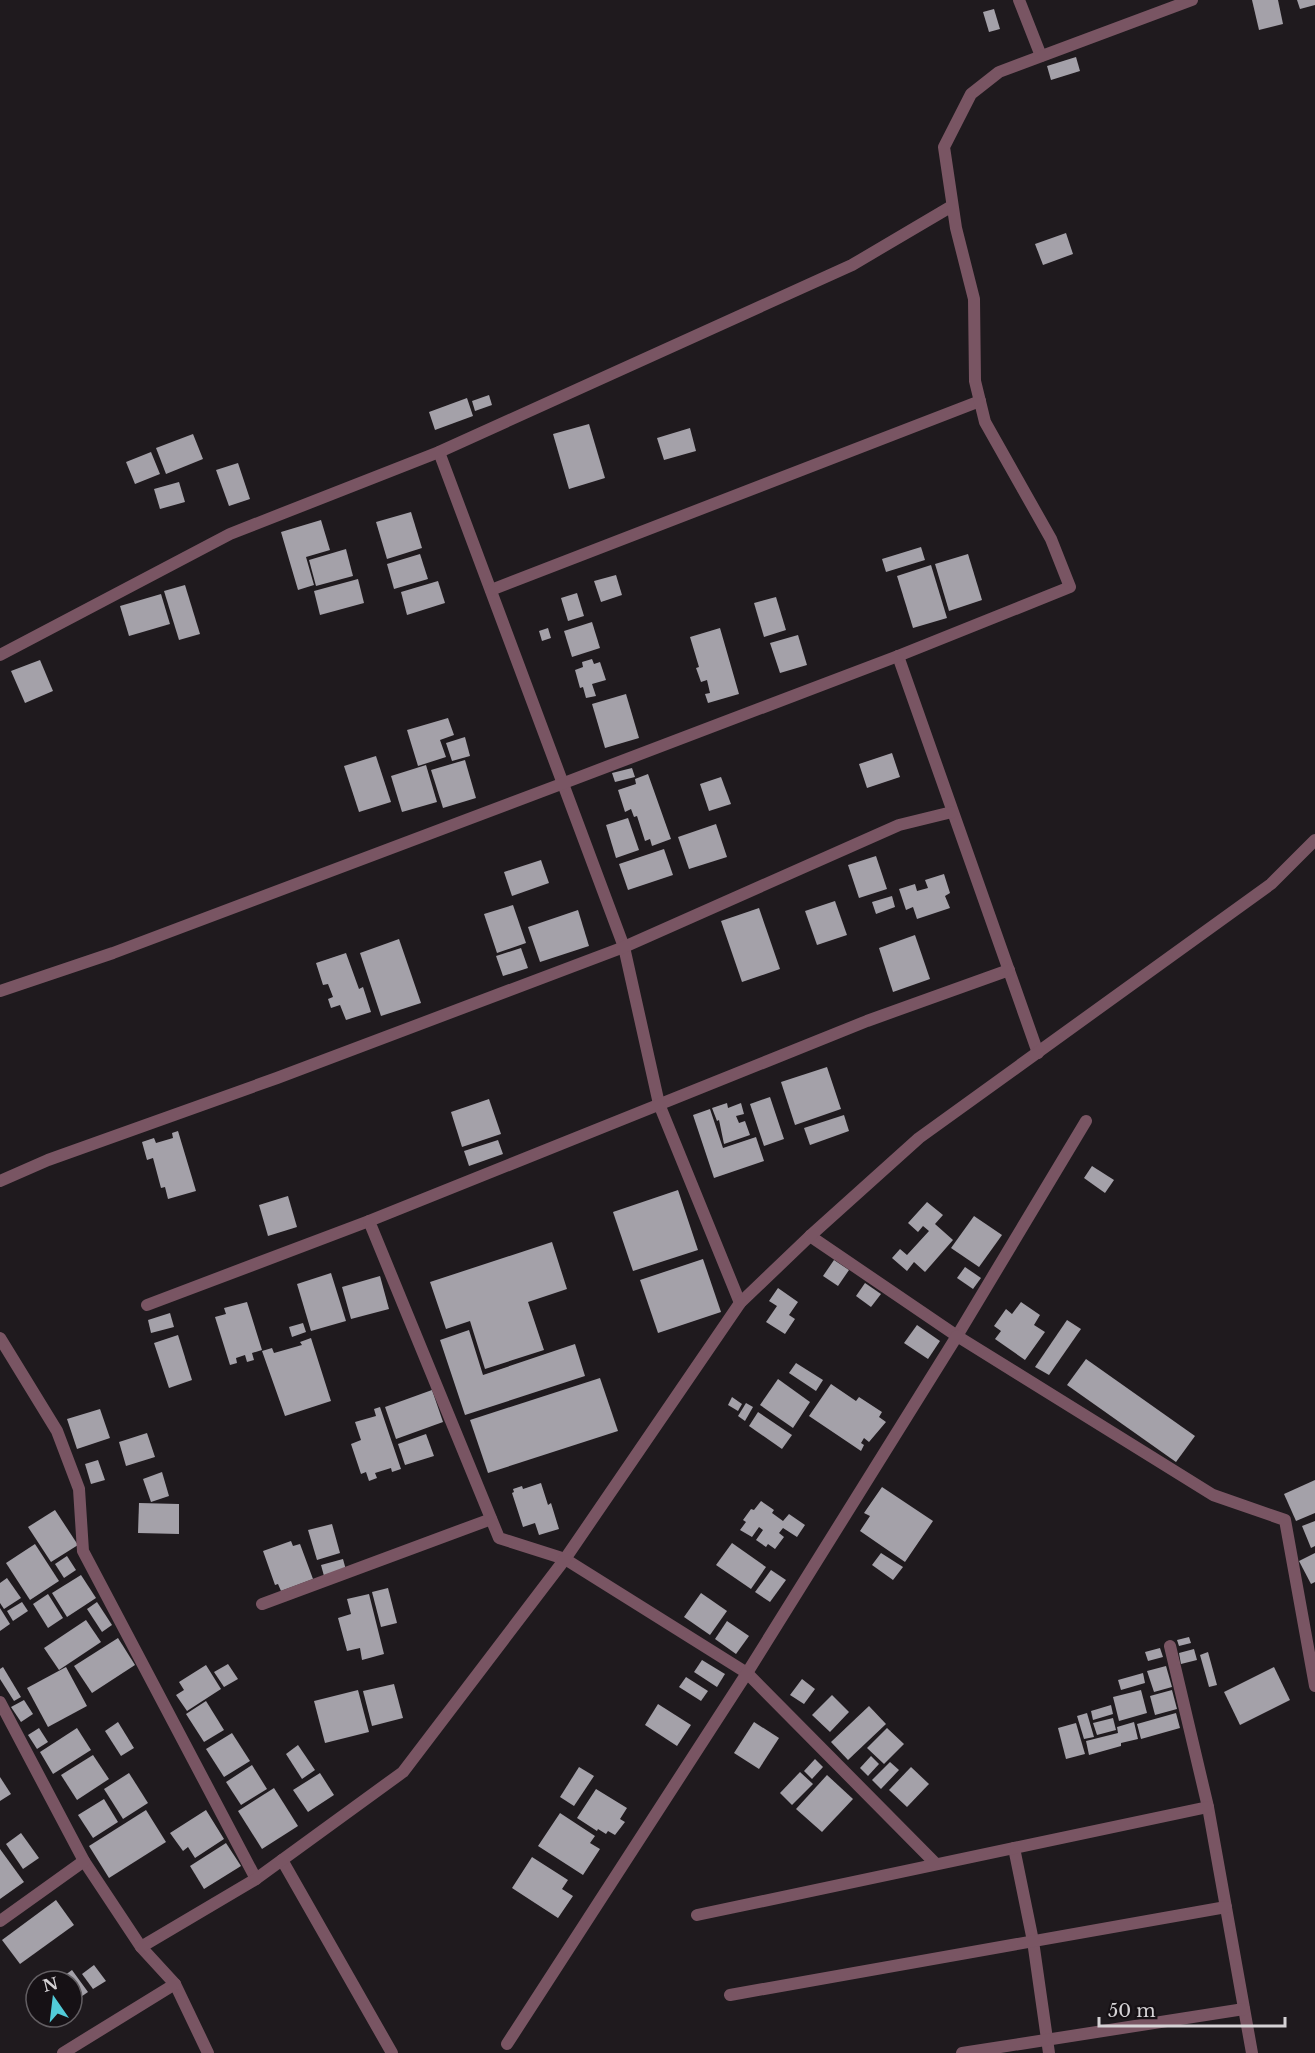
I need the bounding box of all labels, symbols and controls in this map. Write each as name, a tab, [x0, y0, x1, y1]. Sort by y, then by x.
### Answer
north arrow	[24, 1969, 84, 2029]
text: N	[41, 1973, 60, 1996]
scale bar	[1099, 1990, 1285, 2028]
text: 50 m	[1108, 2000, 1156, 2022]

